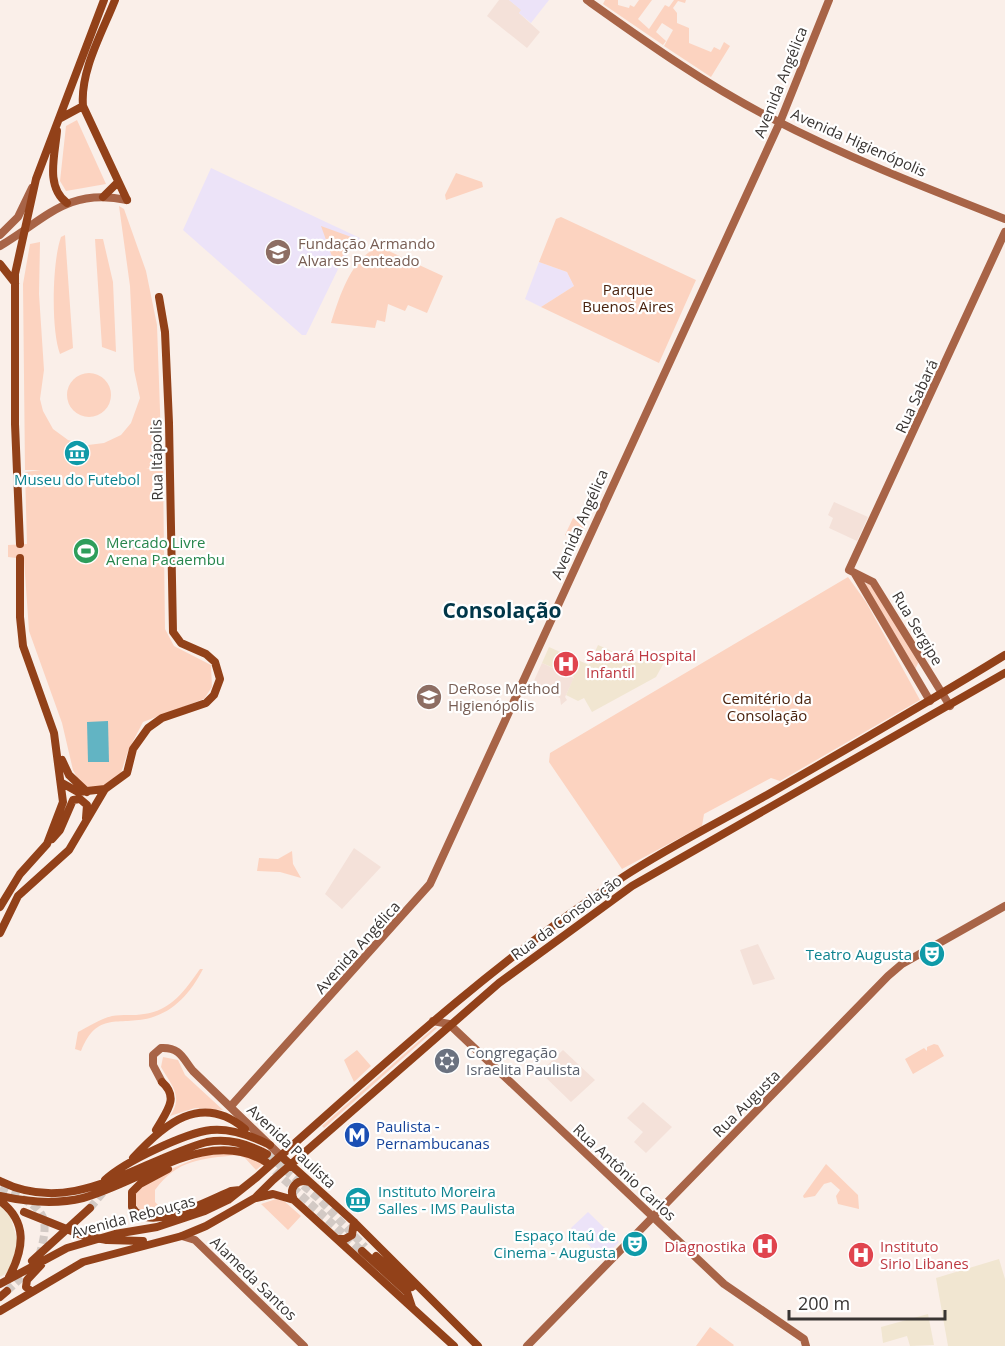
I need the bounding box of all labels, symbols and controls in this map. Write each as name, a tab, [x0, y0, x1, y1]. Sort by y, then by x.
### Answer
street label: Avenida Angélica	[749, 23, 811, 141]
street label: Avenida Higienópolis	[788, 103, 930, 181]
place label: Fundação Armando Alvares Penteado	[298, 233, 435, 270]
school or university icon: Fundação Armando Alvares Penteado	[263, 237, 293, 267]
park label: Parque Buenos Aires	[582, 279, 674, 316]
street label: Rua Sabará	[890, 356, 942, 436]
street label: Rua Itápolis	[145, 419, 167, 501]
museum icon: Museu do Futebol	[62, 438, 92, 468]
street label: Avenida Angélica	[546, 466, 612, 582]
place label: Museu do Futebol	[14, 469, 140, 489]
place label: Mercado Livre Arena Pacaembu	[106, 532, 225, 569]
sports icon: Mercado Livre Arena Pacaembu	[71, 536, 101, 566]
street label: Rua Sergipe	[888, 587, 948, 669]
district label: Consolação	[442, 596, 562, 624]
place label: Sabará Hospital Infantil	[586, 645, 696, 682]
hospital icon: Sabará Hospital Infantil	[551, 649, 581, 679]
place label: DeRose Method Higienópolis	[448, 678, 560, 715]
school or university icon: DeRose Method Higienópolis	[414, 682, 444, 712]
park label: Cemitério da Consolação	[722, 688, 812, 725]
street label: Rua da Consolação	[506, 870, 626, 964]
street label: Avenida Angélica	[310, 896, 404, 998]
theatre icon: Teatro Augusta	[917, 939, 947, 969]
place label: Teatro Augusta	[806, 944, 912, 964]
place label: Congregação Israelita Paulista	[466, 1042, 580, 1079]
synagogue icon: Congregação Israelita Paulista	[432, 1046, 462, 1076]
street label: Rua Augusta	[708, 1065, 784, 1141]
street label: Avenida Paulista	[243, 1100, 341, 1192]
place label: Paulista - Pernambucanas	[376, 1116, 490, 1153]
street label: Rua Antônio Carlos	[569, 1119, 681, 1225]
metro station icon: Paulista - Pernambucanas	[342, 1120, 372, 1150]
place label: Instituto Moreira Salles - IMS Paulista	[378, 1181, 515, 1218]
museum icon: Instituto Moreira Salles - IMS Paulista	[343, 1185, 373, 1215]
street label: Avenida Rebouças	[69, 1190, 197, 1242]
place label: Espaço Itaú de Cinema - Augusta	[493, 1225, 616, 1262]
theatre icon: Espaço Itaú de Cinema - Augusta	[620, 1229, 650, 1259]
hospital icon: Diagnostika	[750, 1231, 780, 1261]
street label: Alameda Santos	[207, 1232, 301, 1324]
place label: Diagnostika	[664, 1236, 746, 1256]
place label: Instituto Sirio Libanes	[880, 1236, 969, 1273]
hospital icon: Instituto Sirio Libanes	[846, 1240, 876, 1270]
scale bar	[789, 1283, 945, 1321]
text: 200 m	[798, 1291, 850, 1315]

